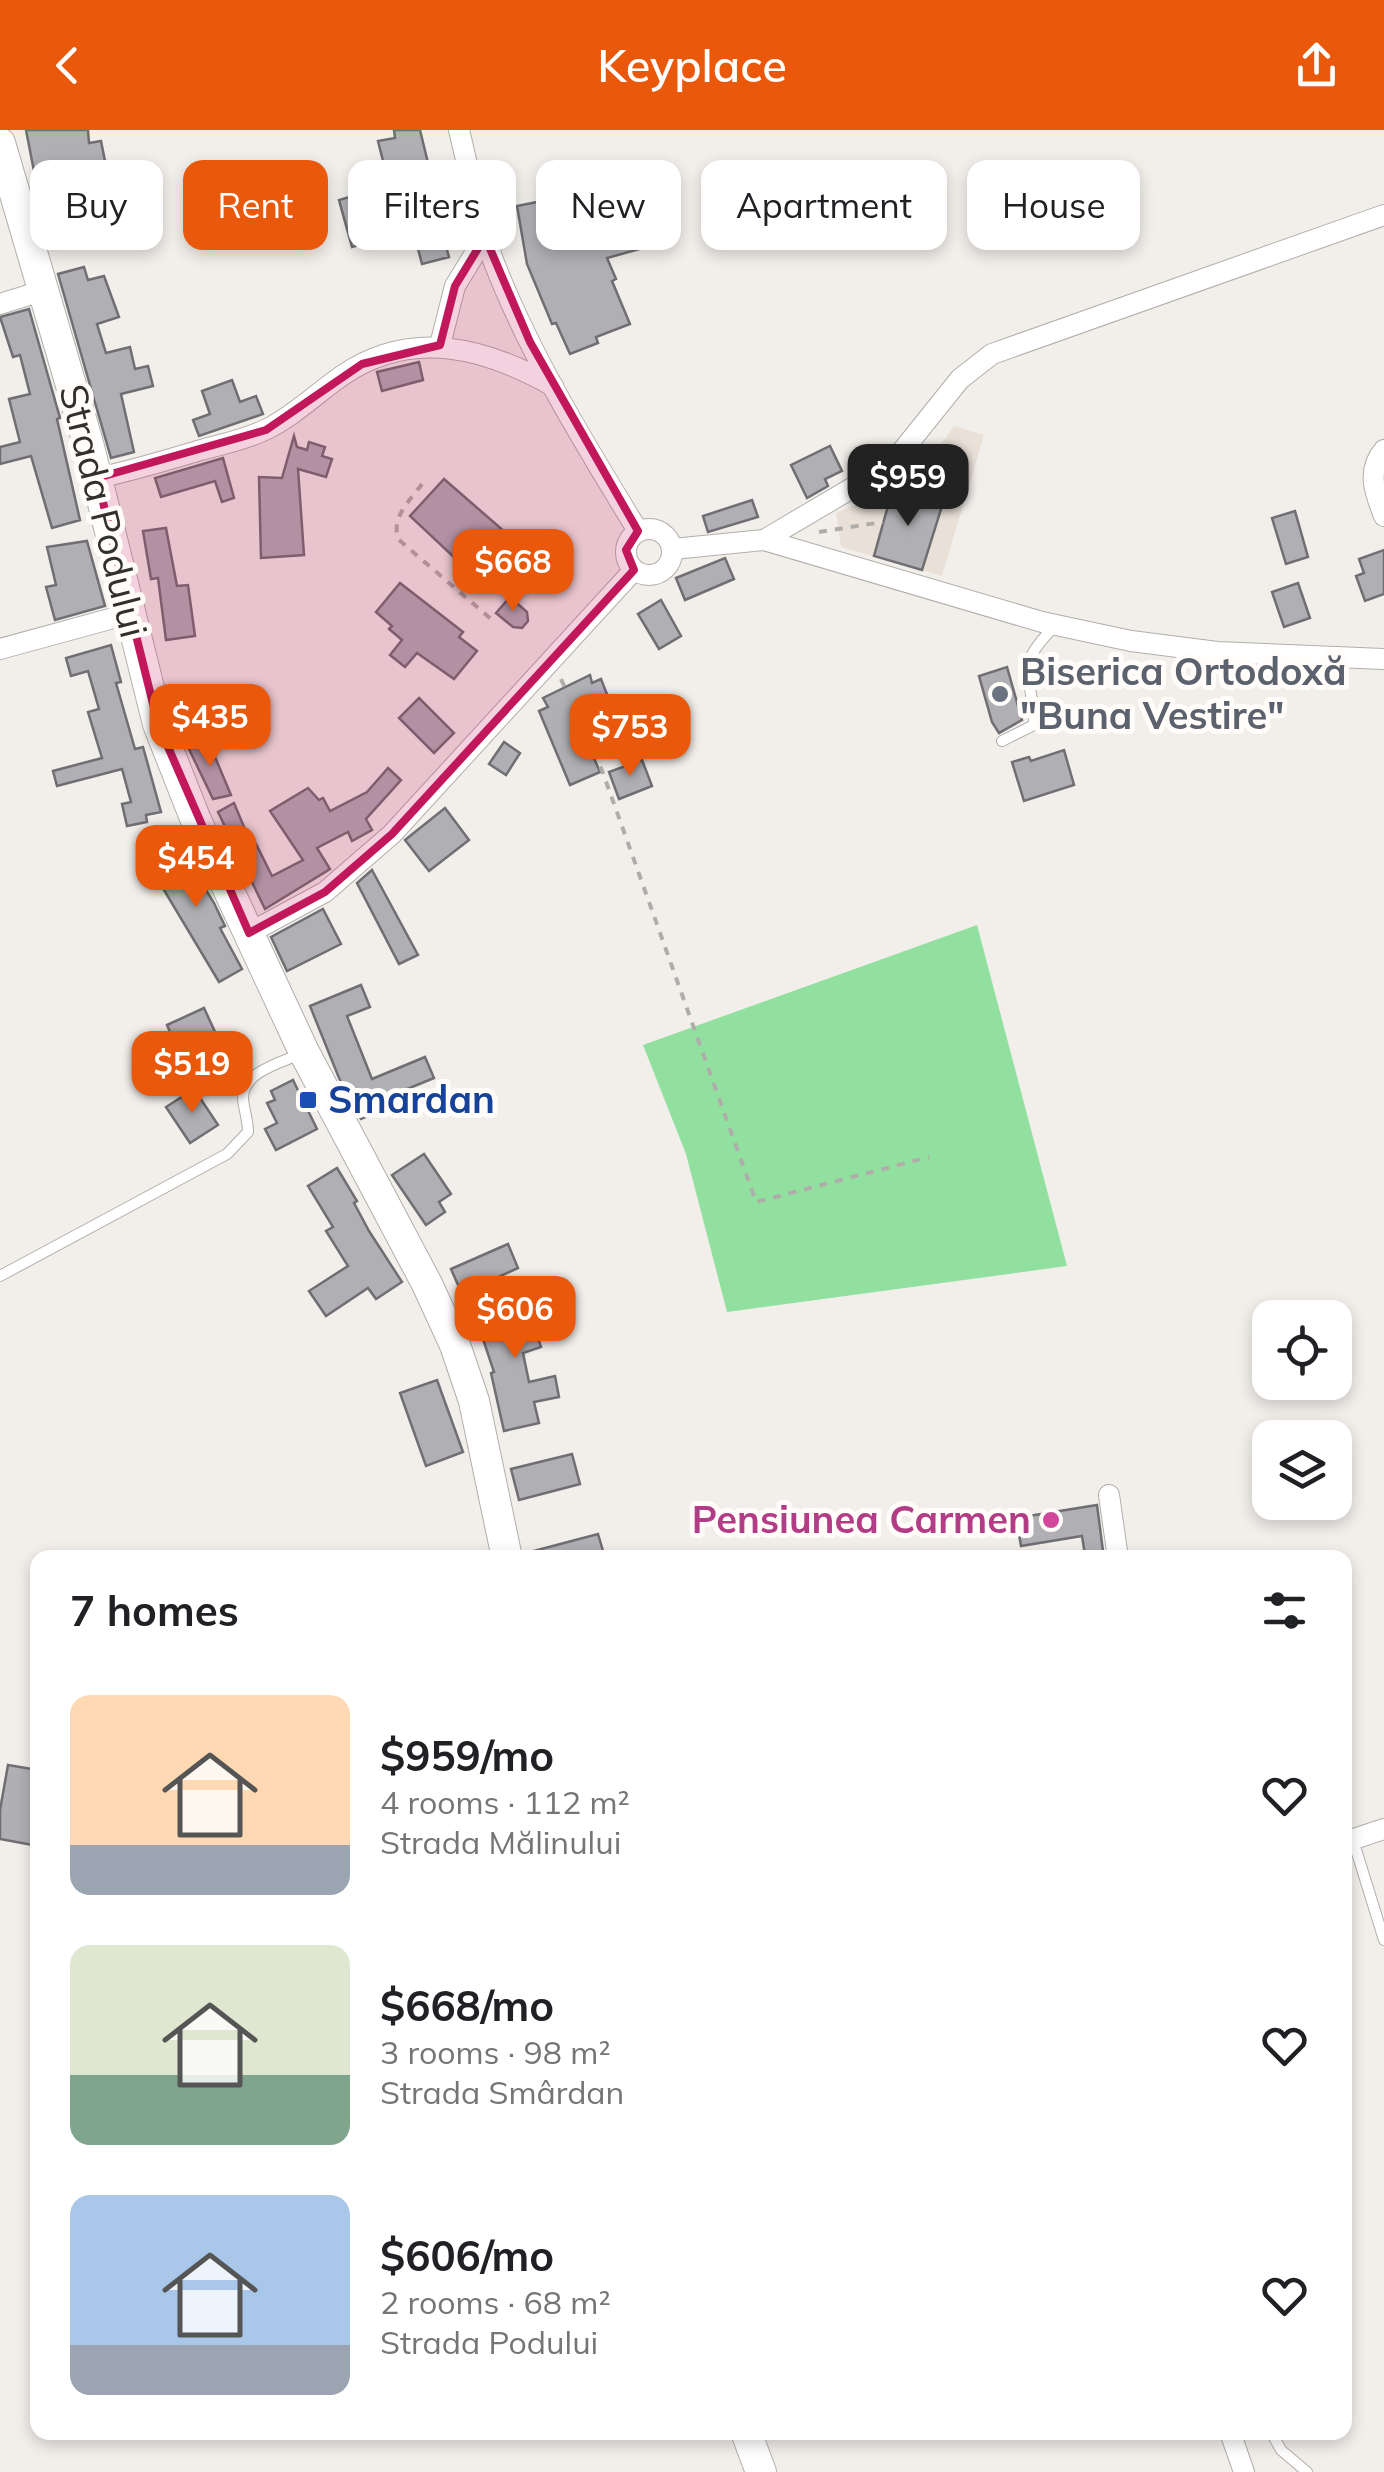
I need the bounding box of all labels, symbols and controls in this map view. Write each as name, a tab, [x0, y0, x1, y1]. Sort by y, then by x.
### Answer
text: Keyplace	[597, 37, 787, 93]
icon: back	[40, 38, 95, 93]
icon: share	[1289, 38, 1344, 93]
chip: Buy	[30, 160, 163, 250]
chip: Rent	[183, 160, 328, 250]
chip: Filters	[348, 160, 516, 250]
chip: New	[536, 160, 681, 250]
chip: Apartment	[701, 160, 947, 250]
chip: House	[967, 160, 1140, 250]
street label: Strada Podului	[49, 379, 159, 642]
pin: $959	[849, 444, 967, 529]
text: $959	[870, 456, 946, 496]
pin: $668	[454, 529, 572, 614]
text: $668	[475, 541, 551, 581]
place label: Biserica Ortodoxă "Buna Vestire"	[1020, 647, 1346, 739]
marker: Biserica Ortodoxă "Buna Vestire"	[989, 683, 1011, 705]
pin: $435	[151, 684, 269, 769]
pin: $753	[571, 694, 689, 779]
text: $435	[172, 696, 248, 736]
text: $753	[592, 706, 668, 746]
pin: $454	[137, 825, 255, 910]
text: $454	[158, 837, 234, 877]
pin: $519	[133, 1031, 251, 1116]
text: $519	[154, 1043, 230, 1083]
place label: Smardan	[328, 1075, 495, 1123]
marker: Smardan	[297, 1089, 319, 1111]
pin: $606	[456, 1276, 574, 1361]
text: $606	[477, 1288, 553, 1328]
map controls	[1252, 1300, 1352, 1520]
button: locate	[1252, 1300, 1352, 1400]
button: layers	[1252, 1420, 1352, 1520]
place label: Pensiunea Carmen	[692, 1495, 1031, 1543]
marker: Pensiunea Carmen	[1040, 1509, 1062, 1531]
icon: filters	[1257, 1583, 1312, 1638]
text: 7 homes	[70, 1584, 239, 1637]
text: $959/mo	[380, 1729, 554, 1782]
icon: home	[150, 1735, 270, 1855]
icon: heart	[1257, 1768, 1312, 1823]
text: 4 rooms · 112 m²	[380, 1782, 630, 1822]
text: Strada Mălinului	[380, 1822, 621, 1862]
text: $668/mo	[380, 1979, 554, 2032]
icon: home	[150, 1985, 270, 2105]
icon: heart	[1257, 2018, 1312, 2073]
text: 3 rooms · 98 m²	[380, 2032, 611, 2072]
text: Strada Smârdan	[380, 2072, 624, 2112]
text: $606/mo	[380, 2229, 554, 2282]
icon: home	[150, 2235, 270, 2355]
icon: heart	[1257, 2268, 1312, 2323]
text: 2 rooms · 68 m²	[380, 2282, 611, 2322]
text: Strada Podului	[380, 2322, 598, 2362]

